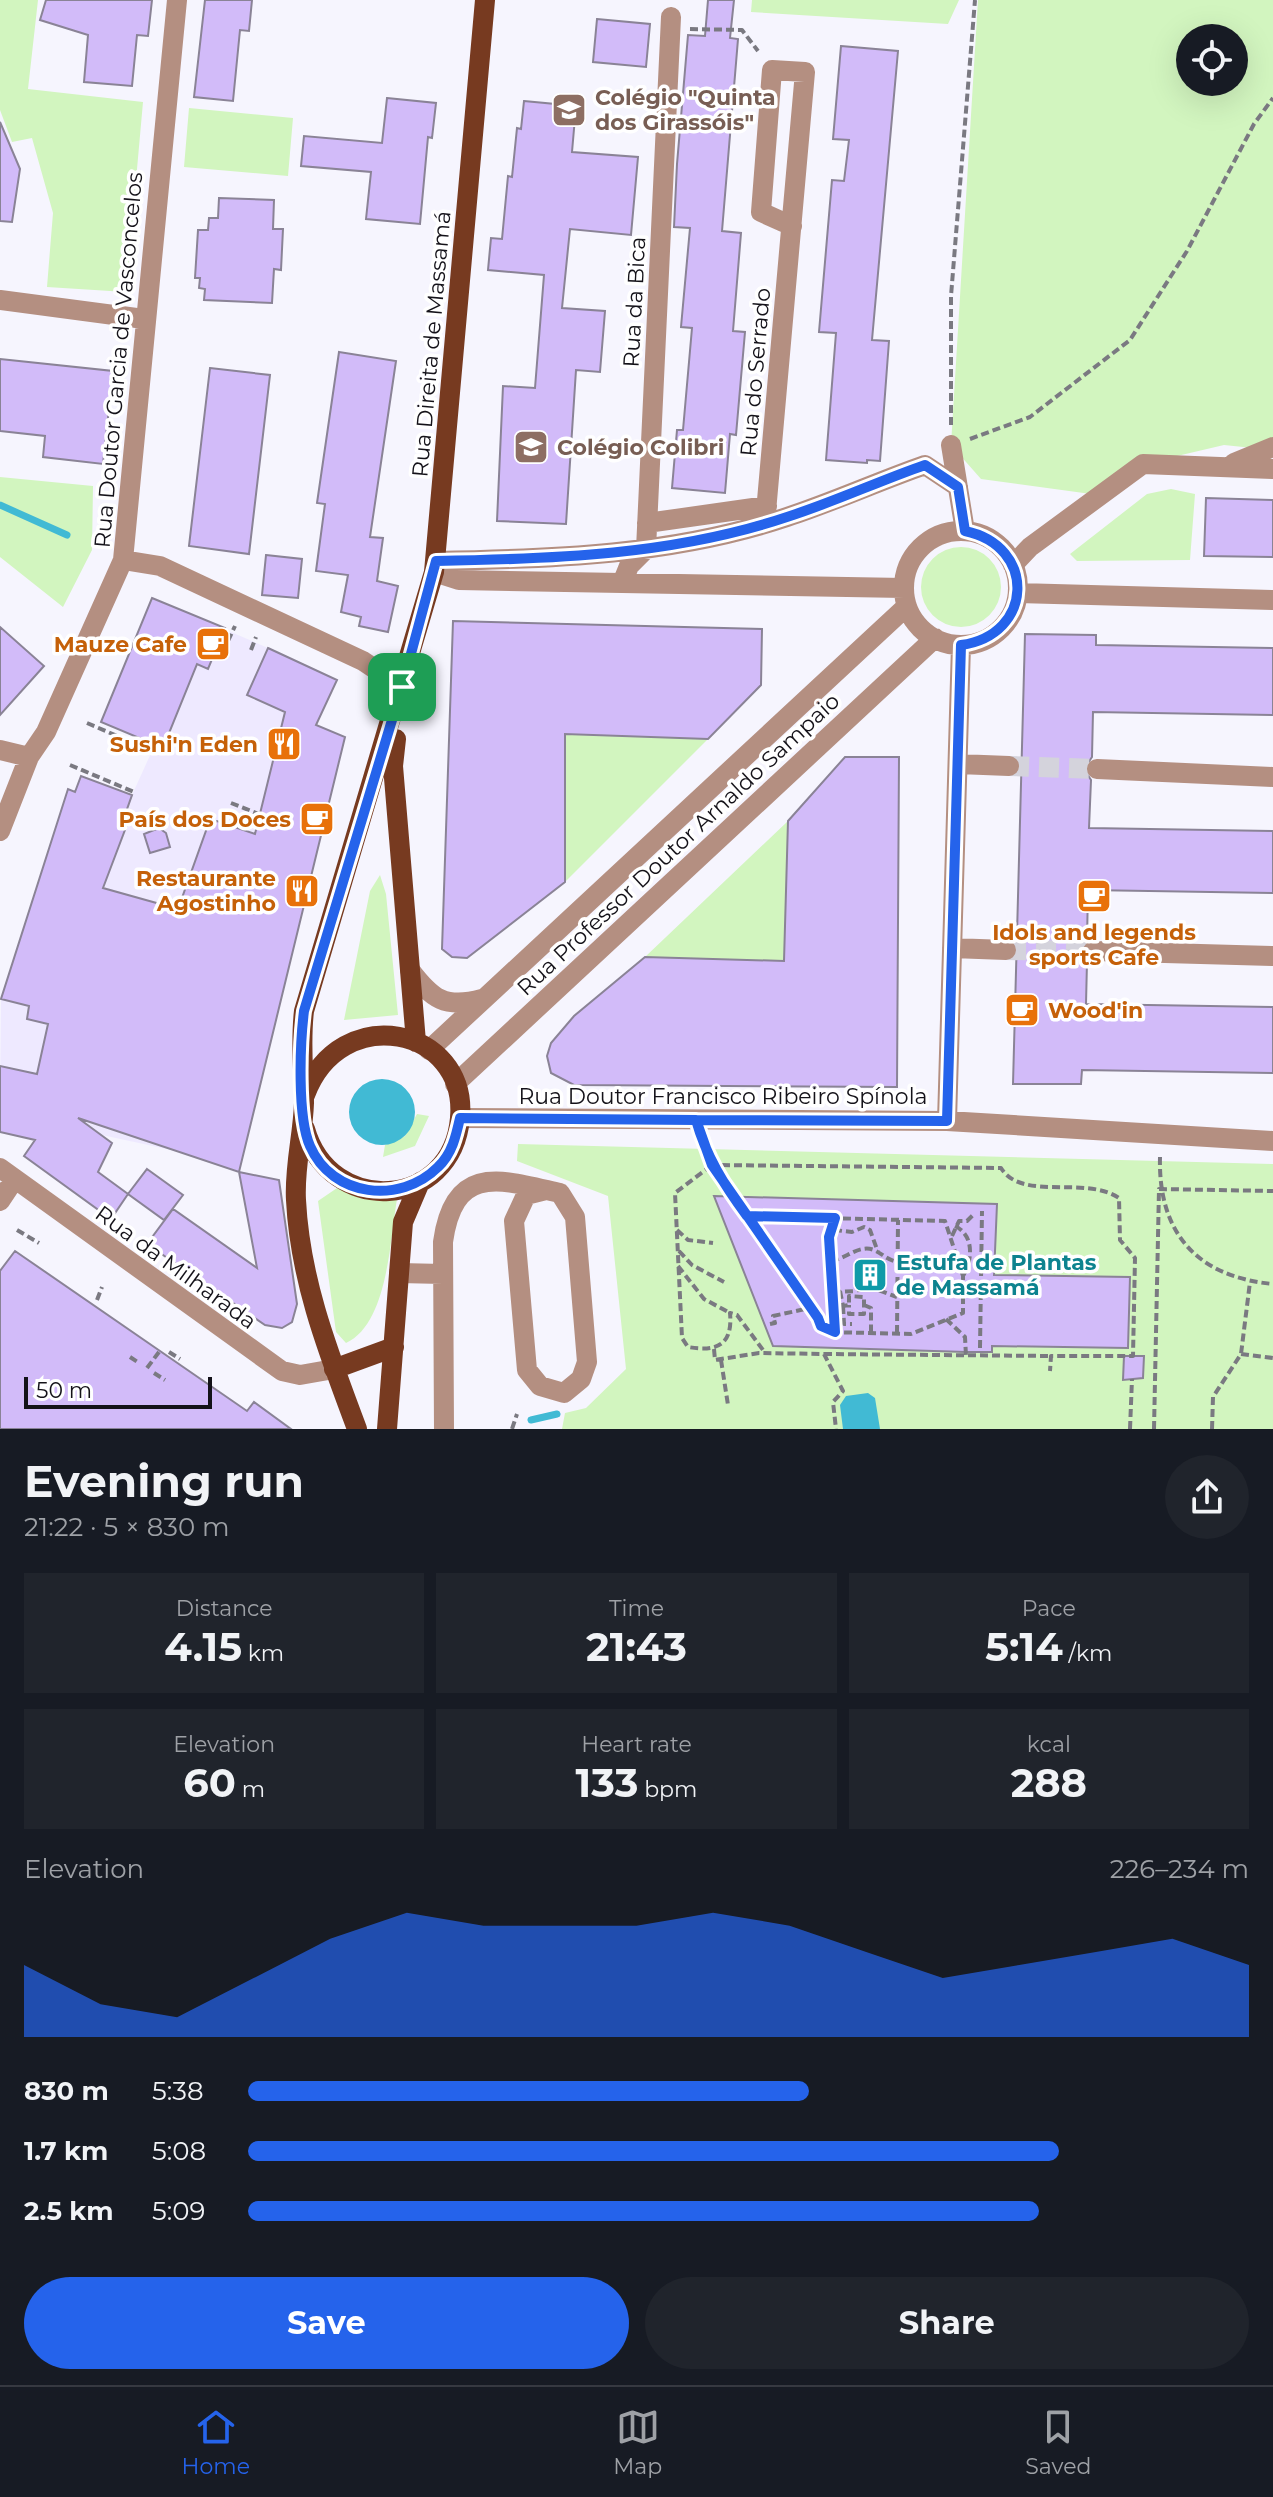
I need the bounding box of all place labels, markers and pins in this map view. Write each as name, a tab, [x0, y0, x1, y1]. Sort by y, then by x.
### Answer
place label: Colégio "Quinta dos Girassóis"	[595, 84, 776, 136]
school or university icon: Colégio "Quinta dos Girassóis"	[550, 91, 588, 129]
school or university icon: Colégio Colibri	[512, 428, 550, 466]
place label: Colégio Colibri	[557, 434, 724, 461]
cafe icon: Mauze Cafe	[194, 625, 232, 663]
place label: Mauze Cafe	[54, 631, 187, 658]
pin	[368, 653, 436, 721]
restaurant icon: Sushi'n Eden	[265, 725, 303, 763]
place label: Sushi'n Eden	[110, 731, 258, 758]
cafe icon: País dos Doces	[298, 800, 336, 838]
place label: País dos Doces	[119, 806, 291, 833]
place label: Restaurante Agostinho	[136, 865, 276, 917]
restaurant icon: Restaurante Agostinho	[283, 872, 321, 910]
cafe icon: Idols and legends sports Cafe	[1075, 877, 1113, 915]
place label: Idols and legends sports Cafe	[992, 919, 1196, 971]
cafe icon: Wood'in	[1003, 991, 1041, 1029]
place label: Wood'in	[1048, 997, 1143, 1024]
place label: Estufa de Plantas de Massamá	[896, 1249, 1097, 1301]
building icon: Estufa de Plantas de Massamá	[851, 1256, 889, 1294]

